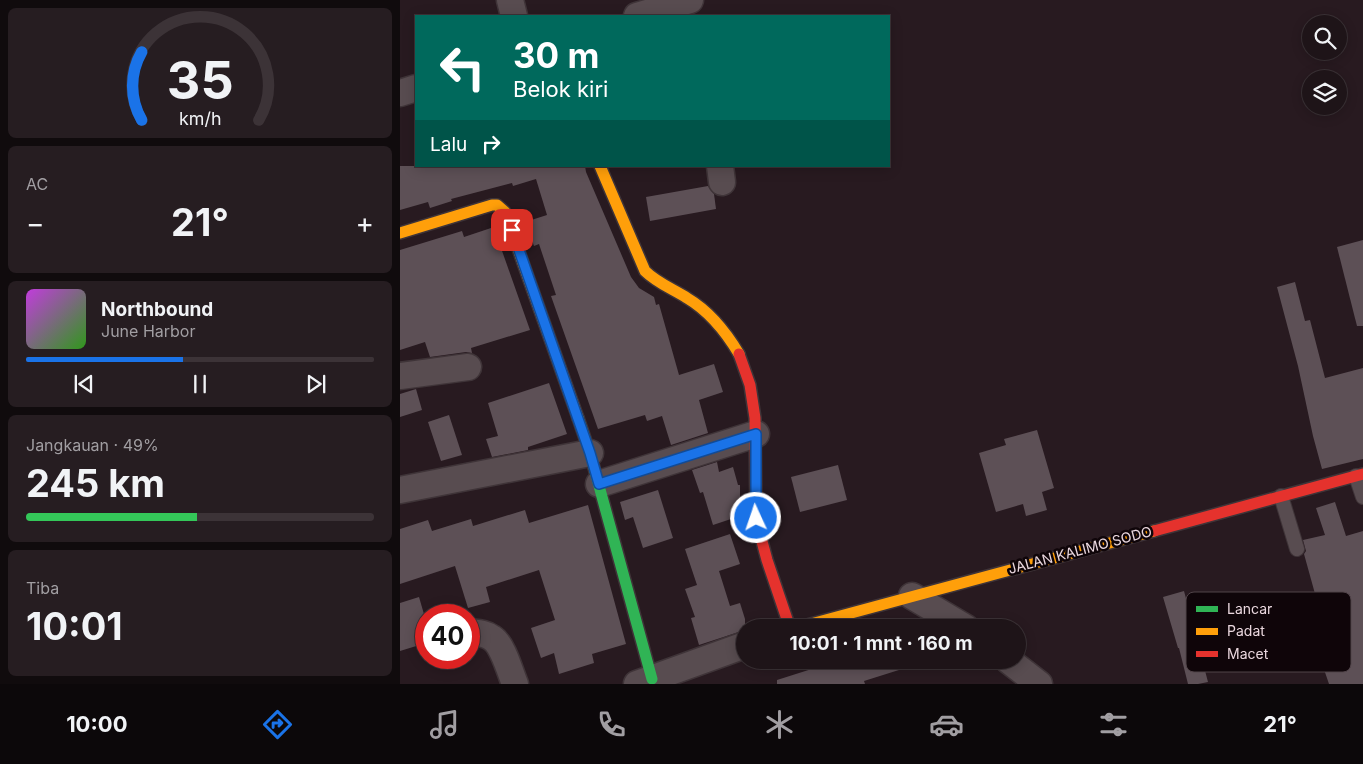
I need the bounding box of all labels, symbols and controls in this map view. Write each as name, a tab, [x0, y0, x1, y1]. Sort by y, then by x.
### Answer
map controls	[1302, 15, 1347, 115]
button: search	[1302, 15, 1347, 60]
text: 30 m	[513, 34, 599, 76]
icon: left	[430, 35, 495, 100]
text: 35	[167, 49, 233, 112]
button: layers	[1302, 70, 1347, 115]
text: Belok kiri	[513, 76, 608, 102]
text: km/h	[179, 108, 221, 129]
icon: right	[477, 130, 505, 158]
text: Lalu	[430, 133, 467, 156]
text: AC	[26, 174, 48, 194]
text: 21°	[171, 199, 229, 245]
text: −	[26, 206, 45, 240]
text: +	[355, 206, 374, 240]
pin	[491, 209, 533, 251]
icon: arrive	[498, 216, 526, 244]
text: Northbound	[101, 298, 213, 321]
text: June Harbor	[101, 321, 195, 341]
icon: previous	[70, 370, 98, 398]
icon: pause	[186, 370, 214, 398]
icon: next	[302, 370, 330, 398]
text: Jangkauan · 49%	[26, 435, 159, 455]
text: 245 km	[26, 460, 165, 506]
position arrow	[729, 491, 781, 543]
street label: JALAN KALIMO SODO	[1006, 522, 1154, 577]
text: Tiba	[26, 578, 59, 598]
legend	[1186, 592, 1351, 672]
text: Lancar	[1227, 600, 1272, 617]
text: 10:01	[26, 603, 123, 649]
speed limit sign: 40	[415, 604, 480, 669]
text: Padat	[1227, 622, 1265, 639]
text: 10:01 · 1 mnt · 160 m	[789, 632, 973, 655]
text: Macet	[1227, 645, 1269, 662]
icon: directions	[260, 707, 295, 742]
icon: music	[427, 707, 462, 742]
icon: phone	[594, 707, 629, 742]
icon: climate	[762, 707, 797, 742]
icon: car	[929, 707, 964, 742]
icon: filters	[1096, 707, 1131, 742]
text: 10:00	[66, 711, 127, 737]
text: 21°	[1263, 711, 1297, 737]

